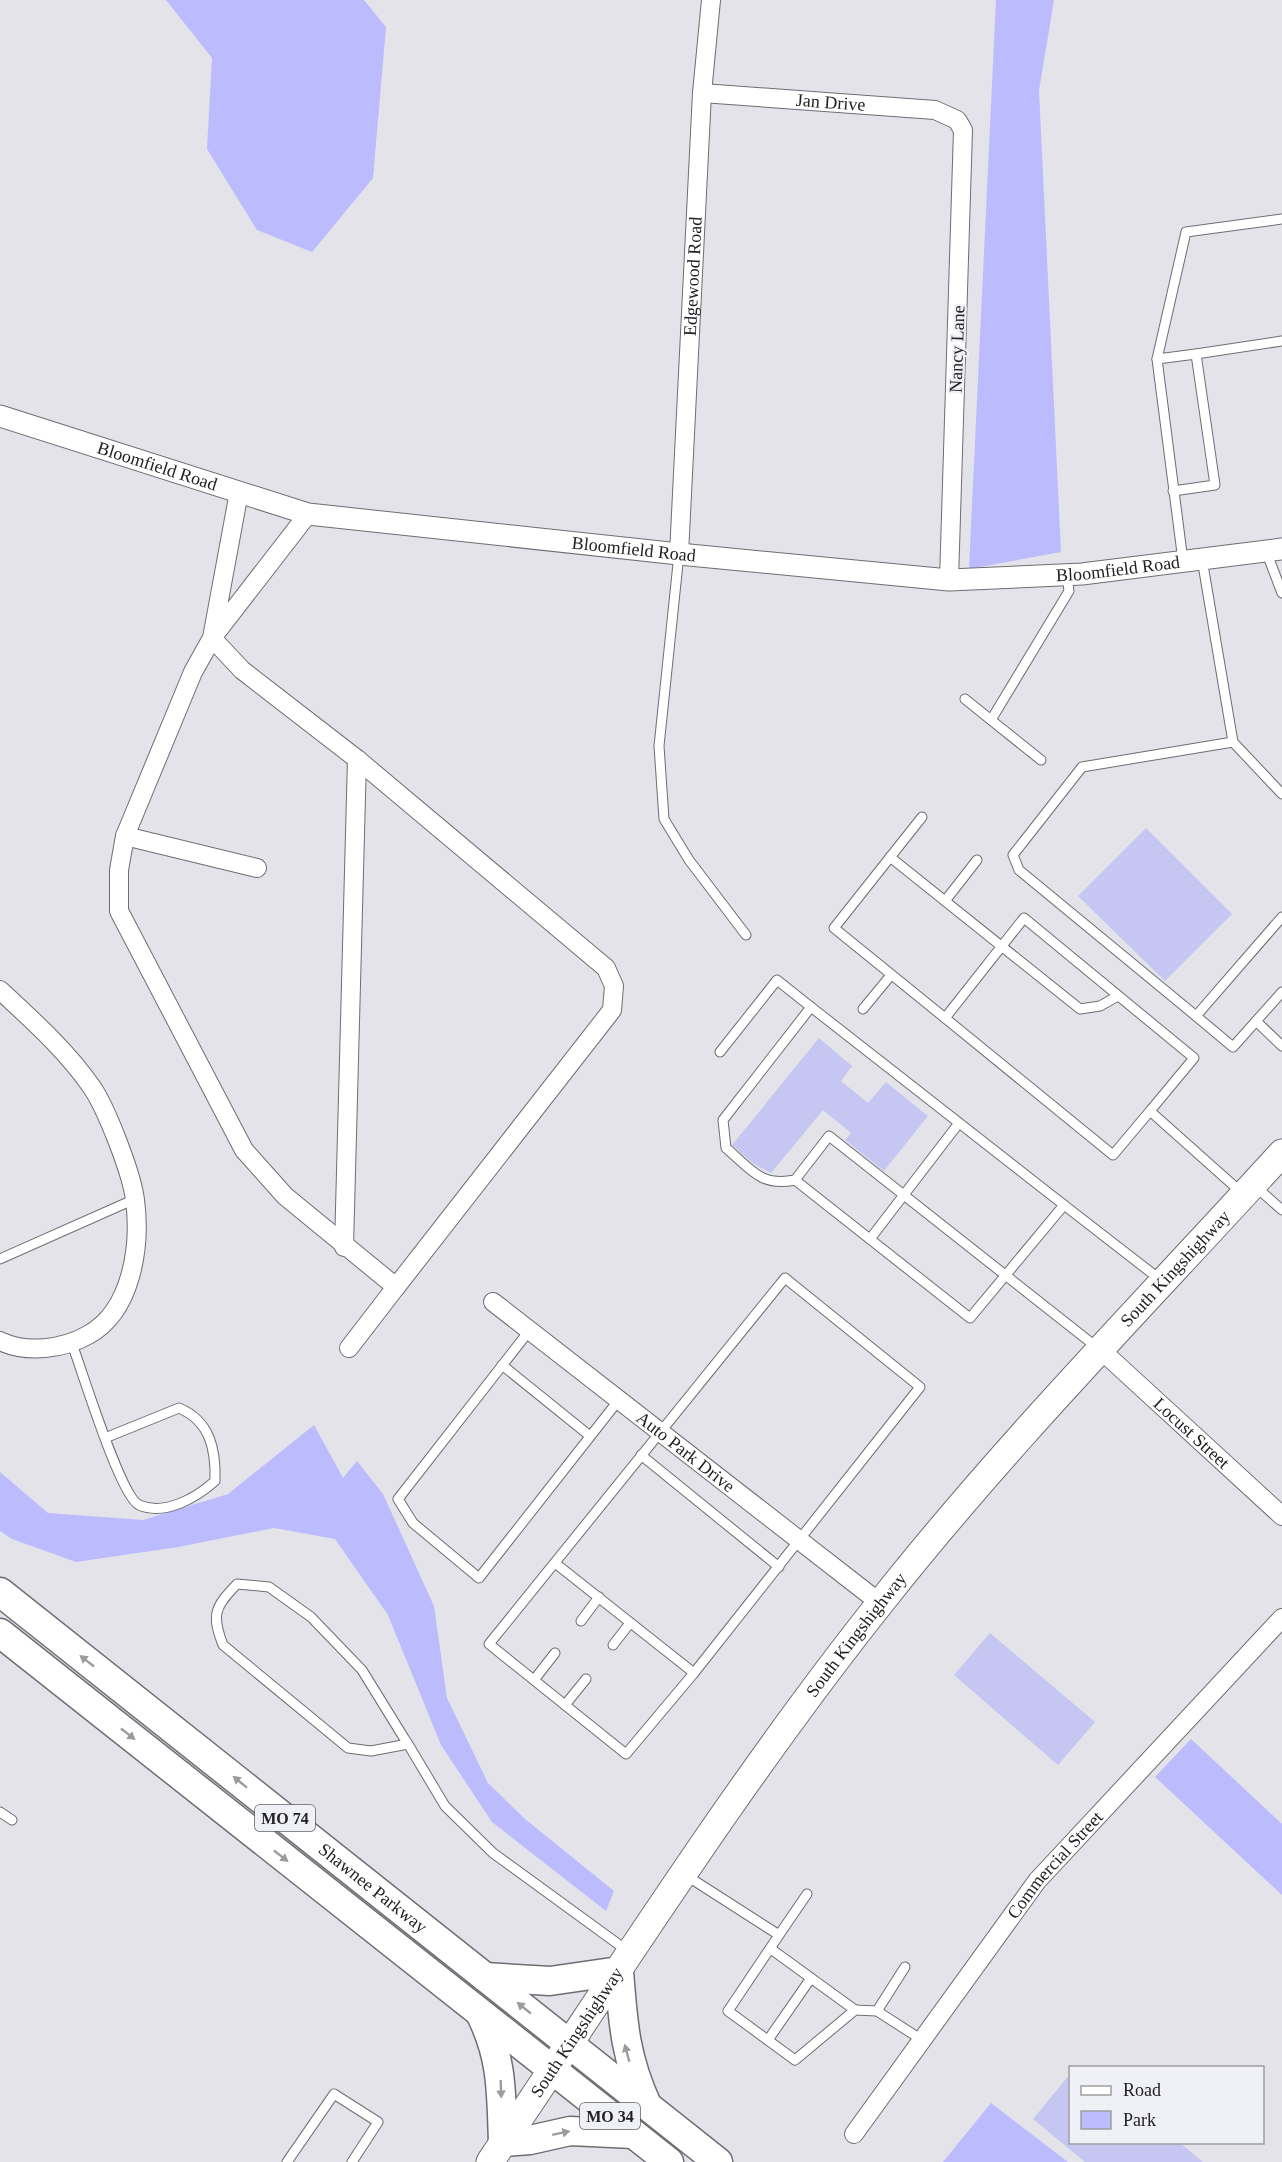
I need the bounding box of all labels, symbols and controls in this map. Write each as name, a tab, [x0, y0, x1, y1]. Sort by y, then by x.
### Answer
street label: Jan Drive	[795, 90, 866, 115]
street label: Edgewood Road	[680, 216, 706, 337]
street label: Nancy Lane	[945, 305, 969, 393]
street label: Bloomfield Road	[95, 438, 220, 494]
street label: Bloomfield Road	[571, 533, 697, 566]
street label: Bloomfield Road	[1056, 552, 1181, 585]
street label: South Kingshighway	[1116, 1206, 1234, 1331]
street label: Locust Street	[1150, 1393, 1234, 1473]
street label: Auto Park Drive	[632, 1407, 739, 1496]
street label: South Kingshighway	[802, 1569, 911, 1701]
one-way arrow	[79, 1654, 95, 1667]
one-way arrow	[120, 1728, 136, 1741]
one-way arrow	[232, 1775, 248, 1788]
road number: MO 74	[255, 1805, 315, 1831]
street label: Commercial Street	[1003, 1807, 1107, 1923]
street label: Shawnee Parkway	[315, 1839, 431, 1937]
one-way arrow	[273, 1849, 289, 1862]
street label: South Kingshighway	[526, 1964, 627, 2101]
one-way arrow	[516, 2002, 532, 2015]
one-way arrow	[622, 2044, 632, 2062]
legend	[1069, 2066, 1264, 2144]
one-way arrow	[496, 2079, 505, 2098]
text: Road	[1123, 2080, 1161, 2100]
road number: MO 34	[580, 2103, 640, 2129]
text: Park	[1123, 2110, 1156, 2130]
one-way arrow	[552, 2128, 570, 2138]

